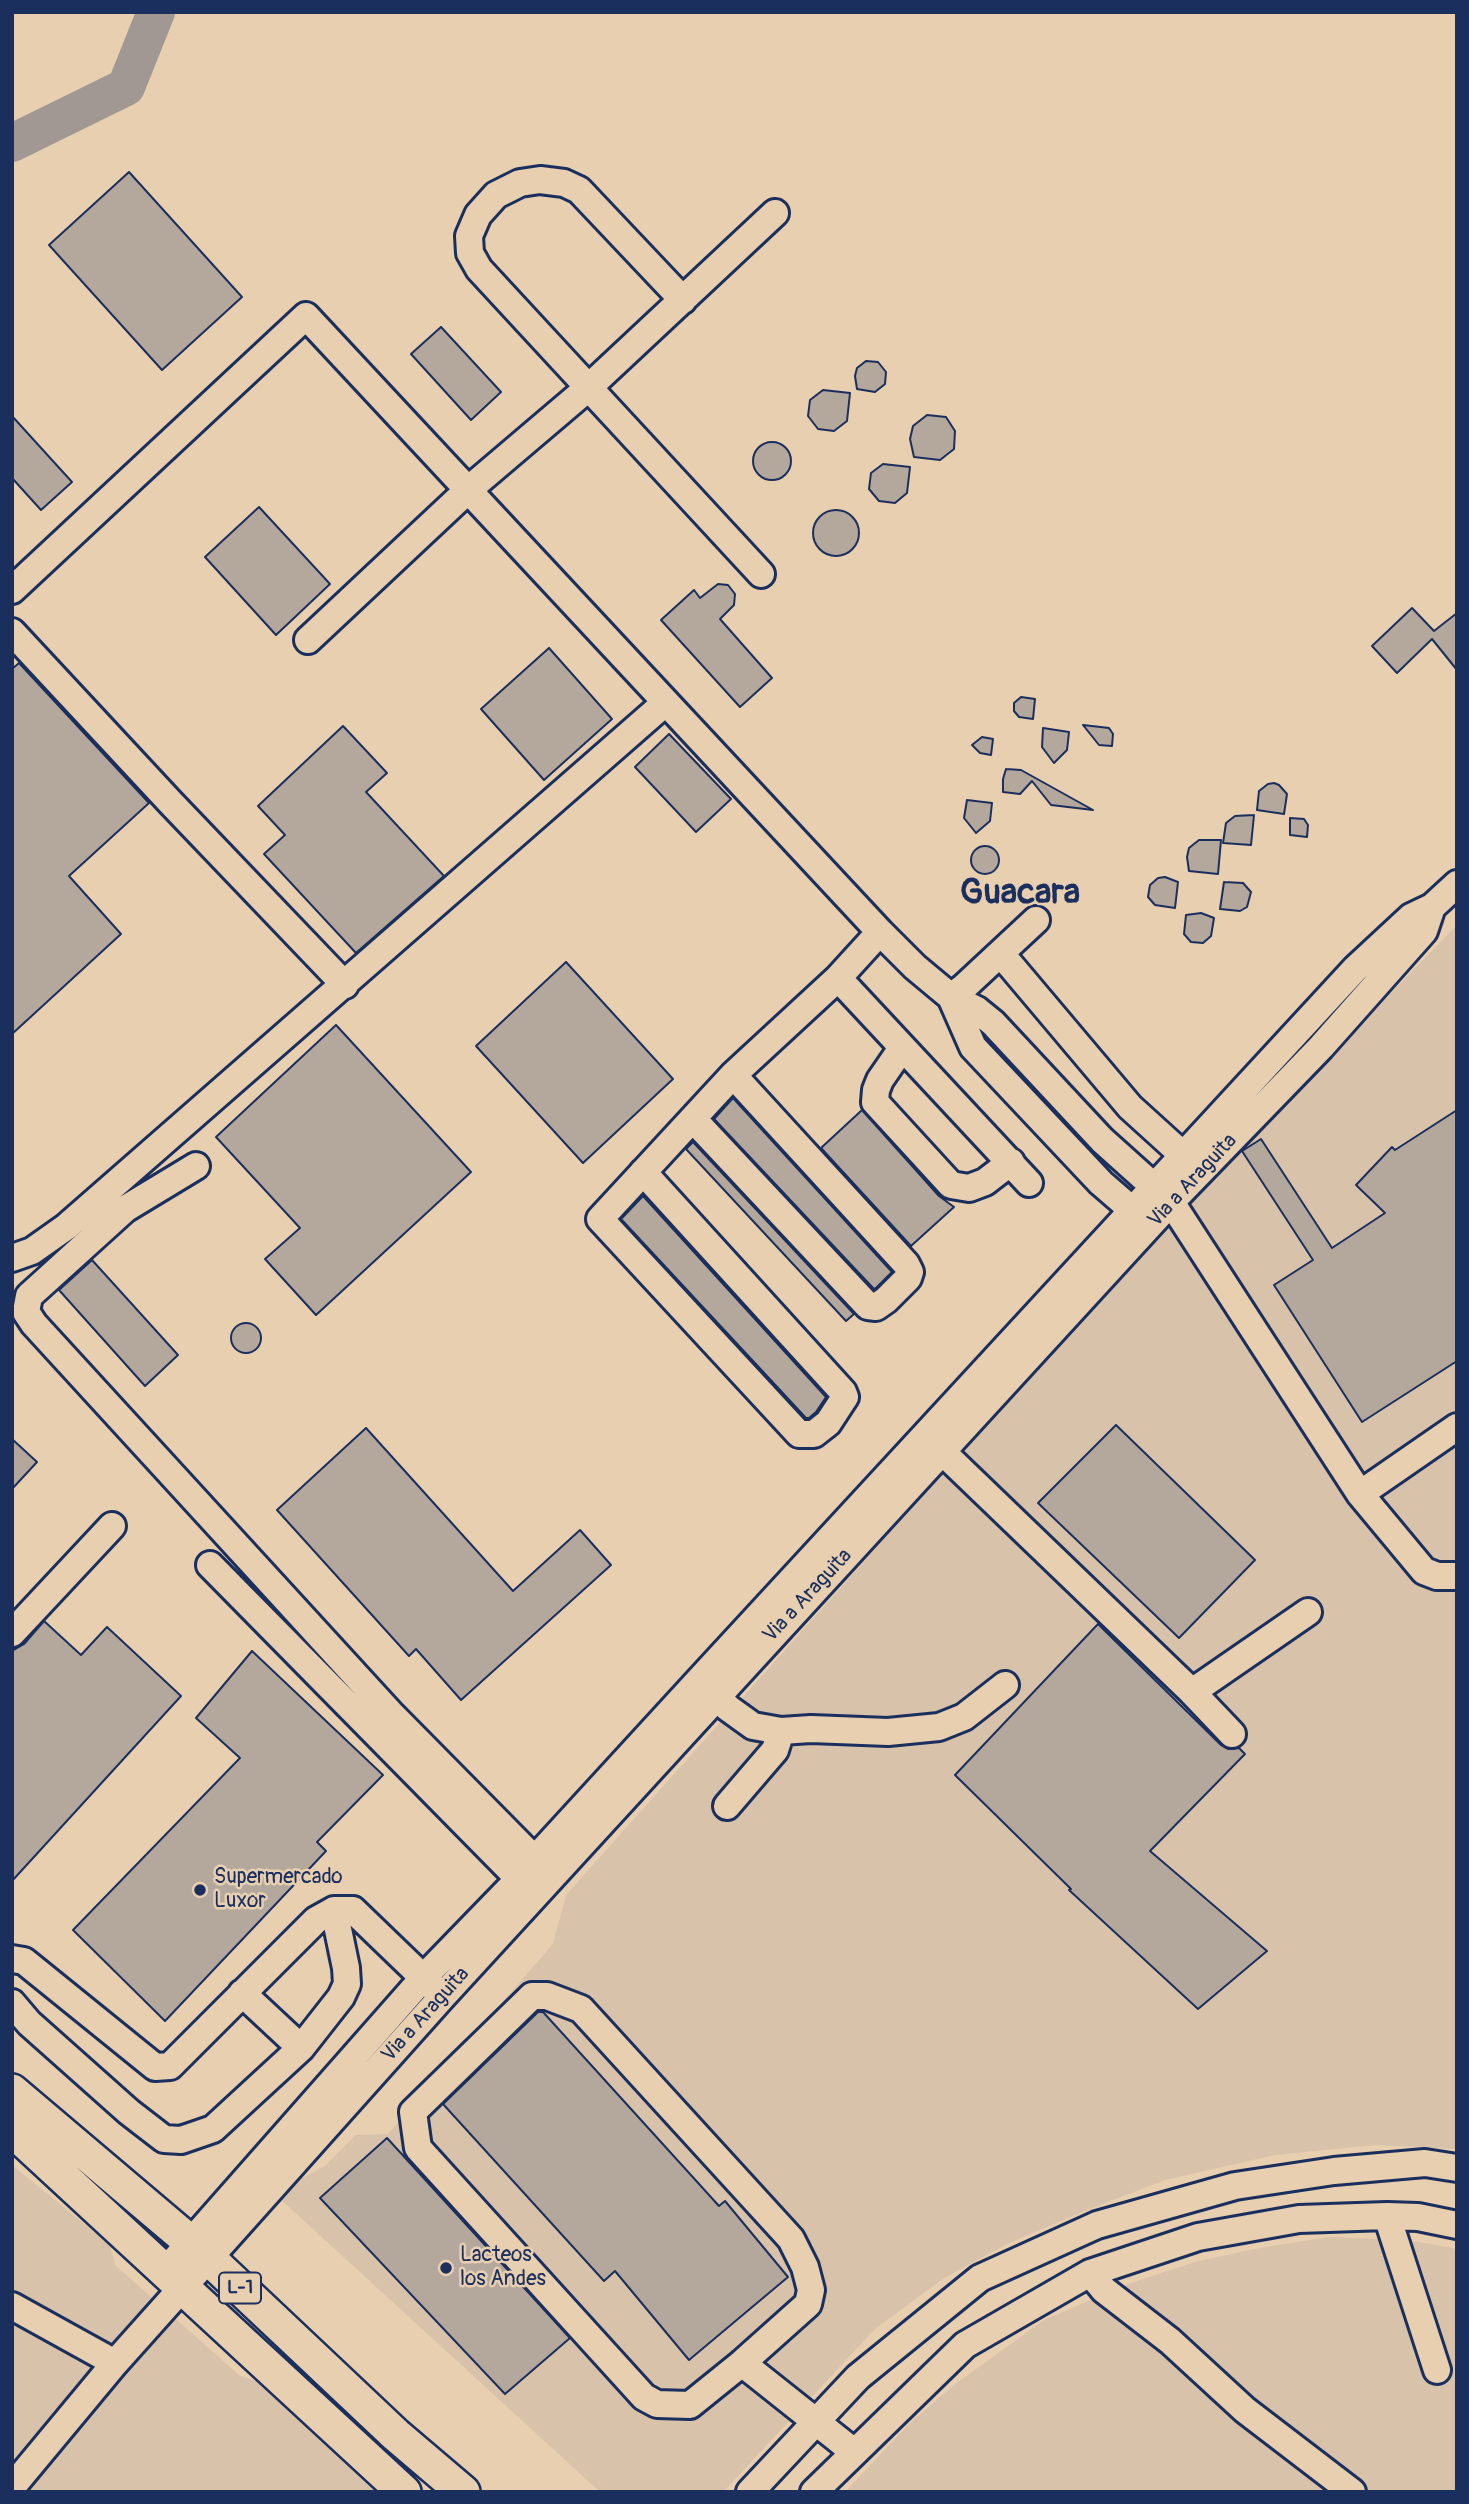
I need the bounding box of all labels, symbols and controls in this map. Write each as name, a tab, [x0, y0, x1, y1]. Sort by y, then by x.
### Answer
district label: Guacara	[960, 873, 1080, 915]
street label: Via a Araguita	[1143, 1129, 1243, 1233]
street label: Via a Araguita	[758, 1544, 858, 1648]
place label: Supermercado Luxor	[214, 1865, 343, 1915]
marker: Supermercado Luxor	[192, 1882, 208, 1898]
street label: Via a Araguita	[377, 1962, 475, 2068]
place label: Lacteos los Andes	[460, 2243, 546, 2293]
marker: Lacteos los Andes	[438, 2260, 454, 2276]
road number: L-1	[219, 2272, 261, 2304]

